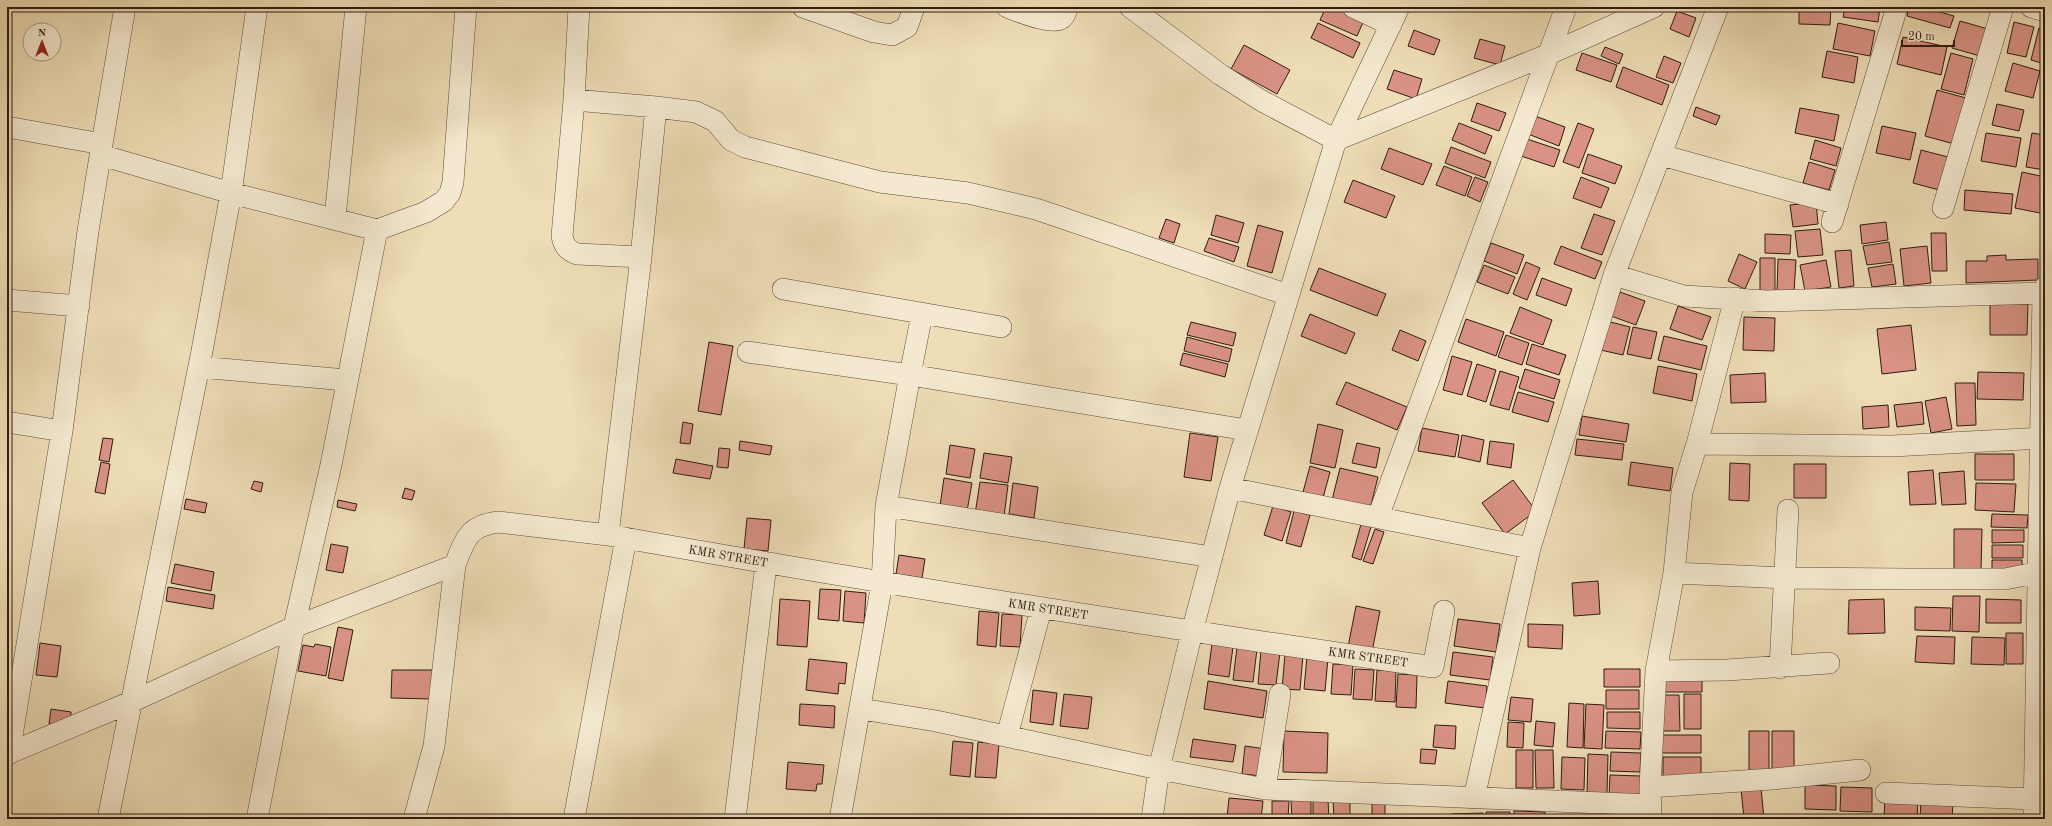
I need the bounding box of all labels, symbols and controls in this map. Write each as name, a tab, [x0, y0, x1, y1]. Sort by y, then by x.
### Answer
north arrow	[22, 22, 62, 62]
scale bar	[1902, 22, 1954, 48]
text: N	[38, 28, 47, 39]
text: 20 m	[1908, 31, 1935, 43]
street label: KMR STREET	[687, 544, 769, 570]
street label: KMR STREET	[1007, 598, 1089, 622]
street label: KMR STREET	[1327, 646, 1409, 670]

